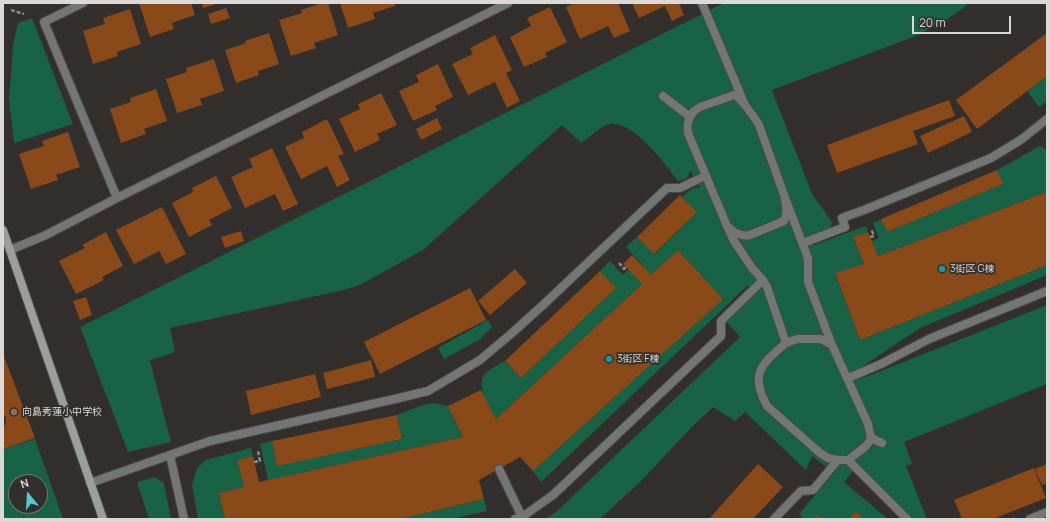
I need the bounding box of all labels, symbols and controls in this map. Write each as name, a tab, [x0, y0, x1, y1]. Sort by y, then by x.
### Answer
scale bar	[914, 8, 1013, 34]
text: 20 m	[919, 14, 946, 31]
place label: 3街区 G棟	[950, 263, 995, 275]
marker: 3街区 G棟	[937, 264, 947, 274]
place label: 3街区 F棟	[617, 353, 660, 365]
marker: 3街区 F棟	[604, 354, 614, 364]
place label: 向島秀蓮小中学校	[22, 406, 102, 418]
marker: 向島秀蓮小中学校	[9, 407, 19, 417]
north arrow	[8, 474, 48, 514]
text: N	[18, 475, 31, 491]

